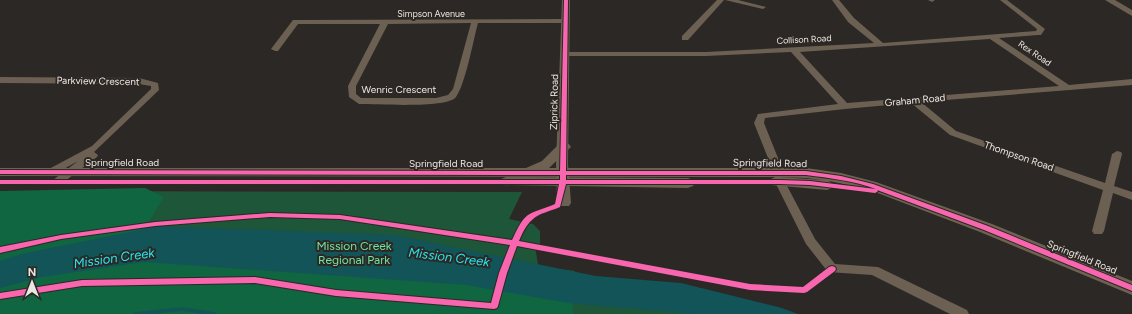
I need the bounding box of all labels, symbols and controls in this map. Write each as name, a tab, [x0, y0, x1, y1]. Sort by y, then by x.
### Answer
street label: Simpson Avenue	[397, 8, 465, 19]
street label: Collison Road	[776, 32, 832, 46]
street label: Rex Road	[1016, 38, 1054, 68]
street label: Parkview Crescent	[56, 74, 140, 88]
street label: Ziprick Road	[547, 74, 561, 130]
street label: Wenric Crescent	[362, 83, 437, 96]
street label: Graham Road	[884, 91, 946, 109]
street label: Thompson Road	[982, 138, 1056, 174]
street label: Springfield Road	[85, 156, 159, 169]
street label: Springfield Road	[733, 156, 807, 170]
street label: Springfield Road	[409, 157, 483, 170]
street label: Springfield Road	[1045, 237, 1119, 277]
park label: Mission Creek Regional Park	[316, 239, 392, 267]
water label: Mission Creek	[73, 245, 156, 271]
water label: Mission Creek	[408, 245, 491, 270]
north arrow	[12, 262, 52, 302]
text: N	[28, 266, 36, 279]

